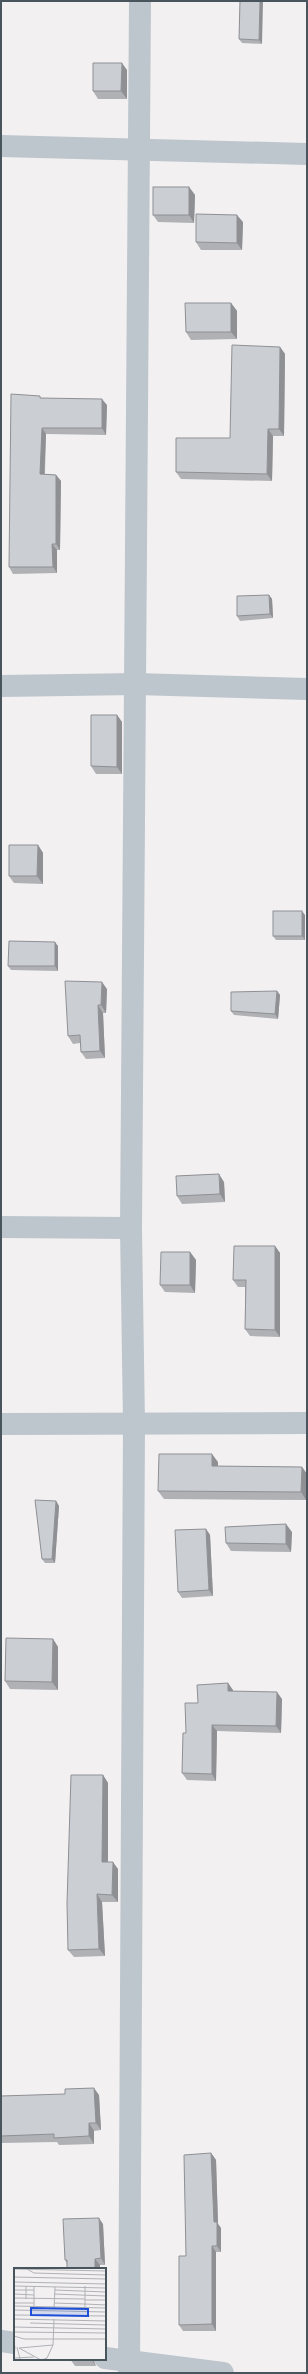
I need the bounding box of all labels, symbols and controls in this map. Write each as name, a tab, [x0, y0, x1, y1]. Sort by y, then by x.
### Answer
inset map	[14, 2268, 106, 2360]

